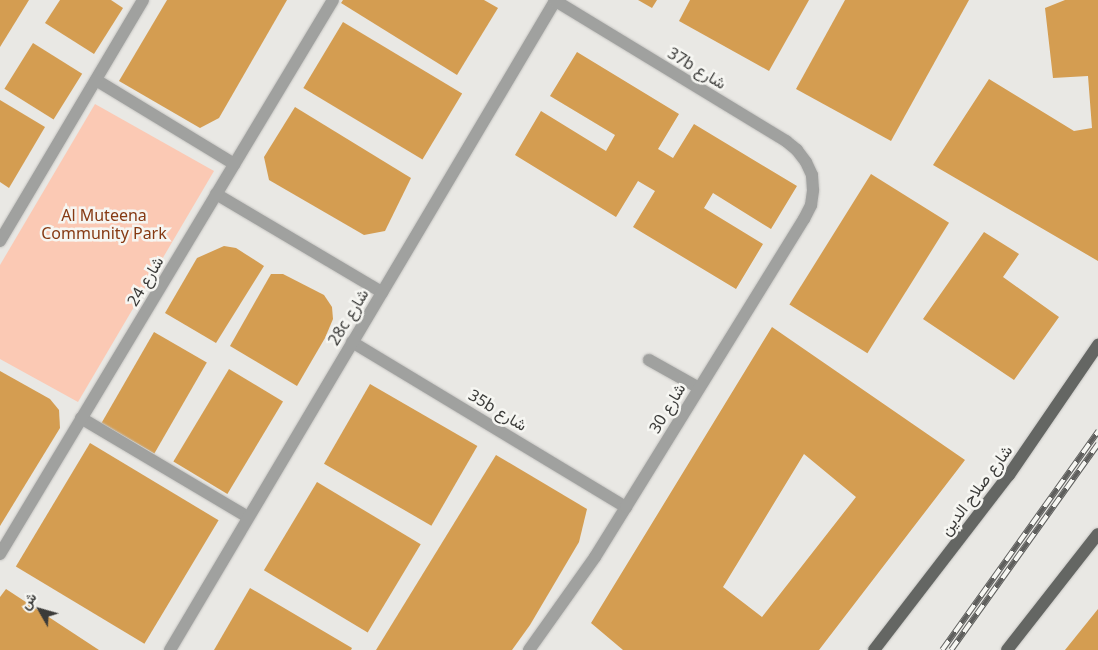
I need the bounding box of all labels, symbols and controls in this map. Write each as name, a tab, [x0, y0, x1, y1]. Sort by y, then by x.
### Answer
street label: 37b شارع	[664, 43, 730, 93]
park label: Al Muteena Community Park	[41, 205, 167, 243]
street label: شارع 24	[123, 253, 167, 309]
street label: 28c شارع	[324, 285, 372, 349]
street label: شارع 30	[645, 380, 689, 436]
street label: 35b شارع	[465, 385, 531, 435]
street label: شارع صلاح الدين	[936, 441, 1016, 539]
north arrow	[15, 585, 65, 635]
text: ش	[15, 588, 40, 613]

